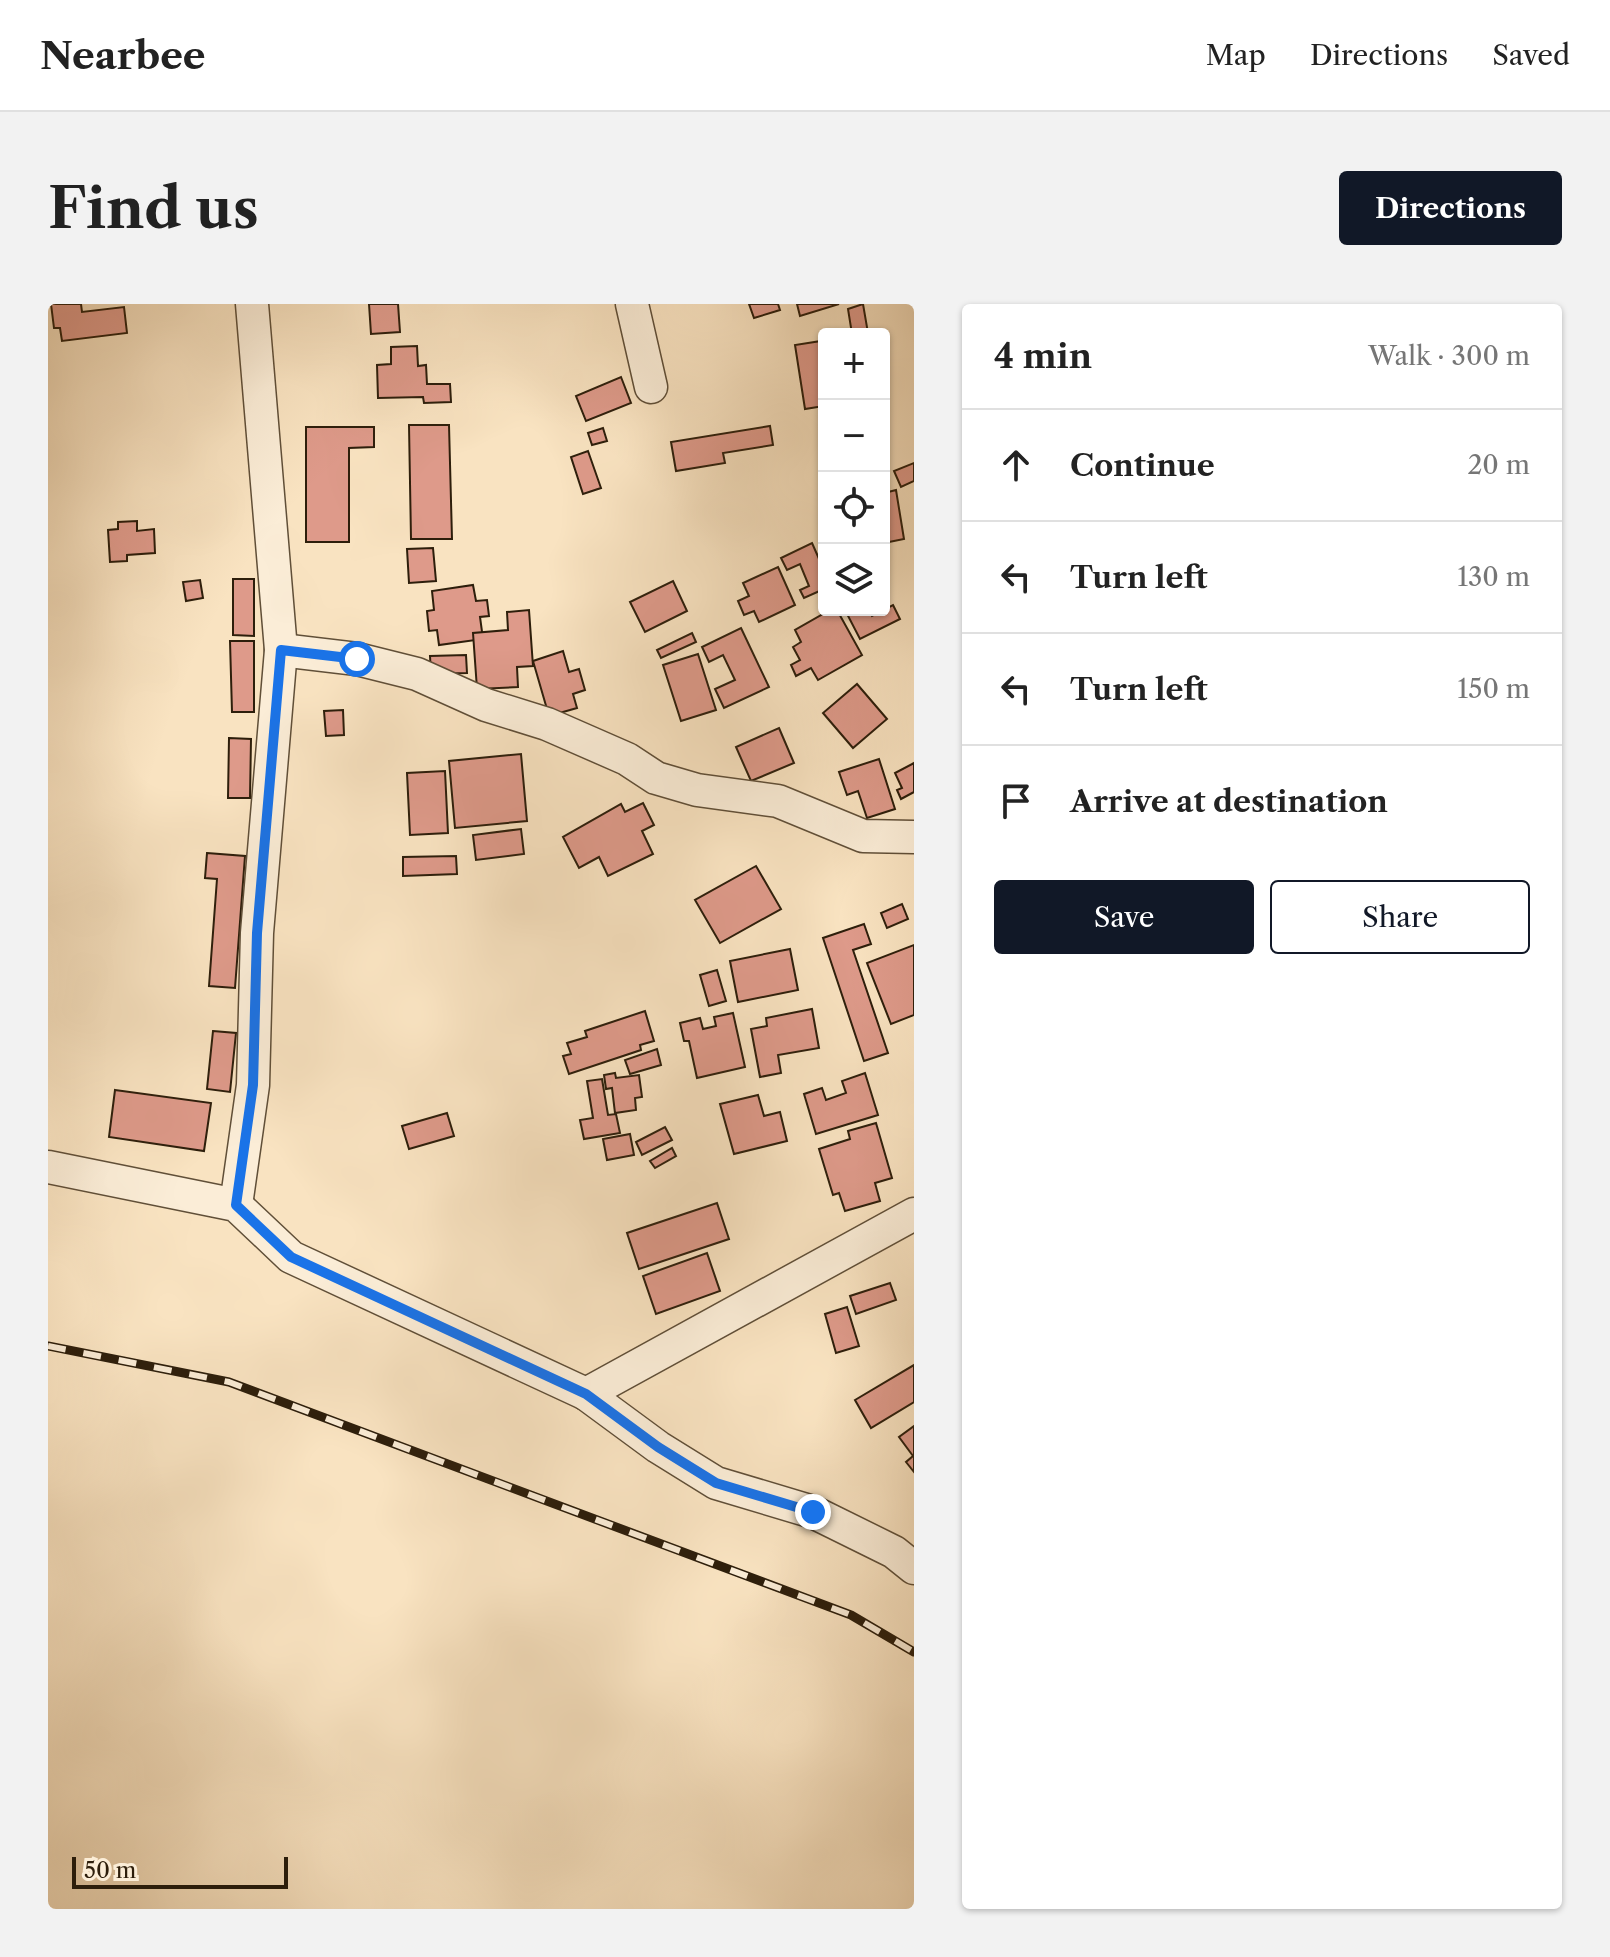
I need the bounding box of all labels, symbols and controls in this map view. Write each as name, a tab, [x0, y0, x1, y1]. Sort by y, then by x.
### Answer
text: Nearbee	[40, 32, 206, 79]
text: Map	[1206, 38, 1266, 72]
text: Directions	[1310, 38, 1448, 72]
text: Saved	[1492, 38, 1570, 72]
button: Directions	[1339, 171, 1562, 245]
text: Find us	[48, 174, 259, 243]
map controls	[818, 328, 890, 616]
button: +	[818, 328, 890, 400]
text: 4 min	[994, 335, 1092, 377]
text: Walk · 300 m	[1368, 340, 1530, 372]
button: −	[818, 400, 890, 472]
icon: ahead	[994, 443, 1038, 487]
text: Continue	[1070, 447, 1215, 484]
text: 20 m	[1467, 449, 1530, 481]
button: locate	[818, 472, 890, 544]
button: layers	[818, 544, 890, 616]
icon: left	[994, 555, 1038, 599]
text: Turn left	[1070, 559, 1207, 596]
text: 130 m	[1457, 561, 1530, 593]
route start	[339, 641, 375, 677]
icon: left	[994, 667, 1038, 711]
text: Turn left	[1070, 671, 1207, 708]
text: 150 m	[1457, 673, 1530, 705]
icon: arrive	[994, 779, 1038, 823]
text: Arrive at destination	[1070, 783, 1388, 820]
button: Save	[994, 880, 1254, 954]
button: Share	[1270, 880, 1530, 954]
route end	[795, 1494, 831, 1530]
scale bar	[72, 1853, 288, 1889]
text: 50 m	[84, 1857, 136, 1884]

